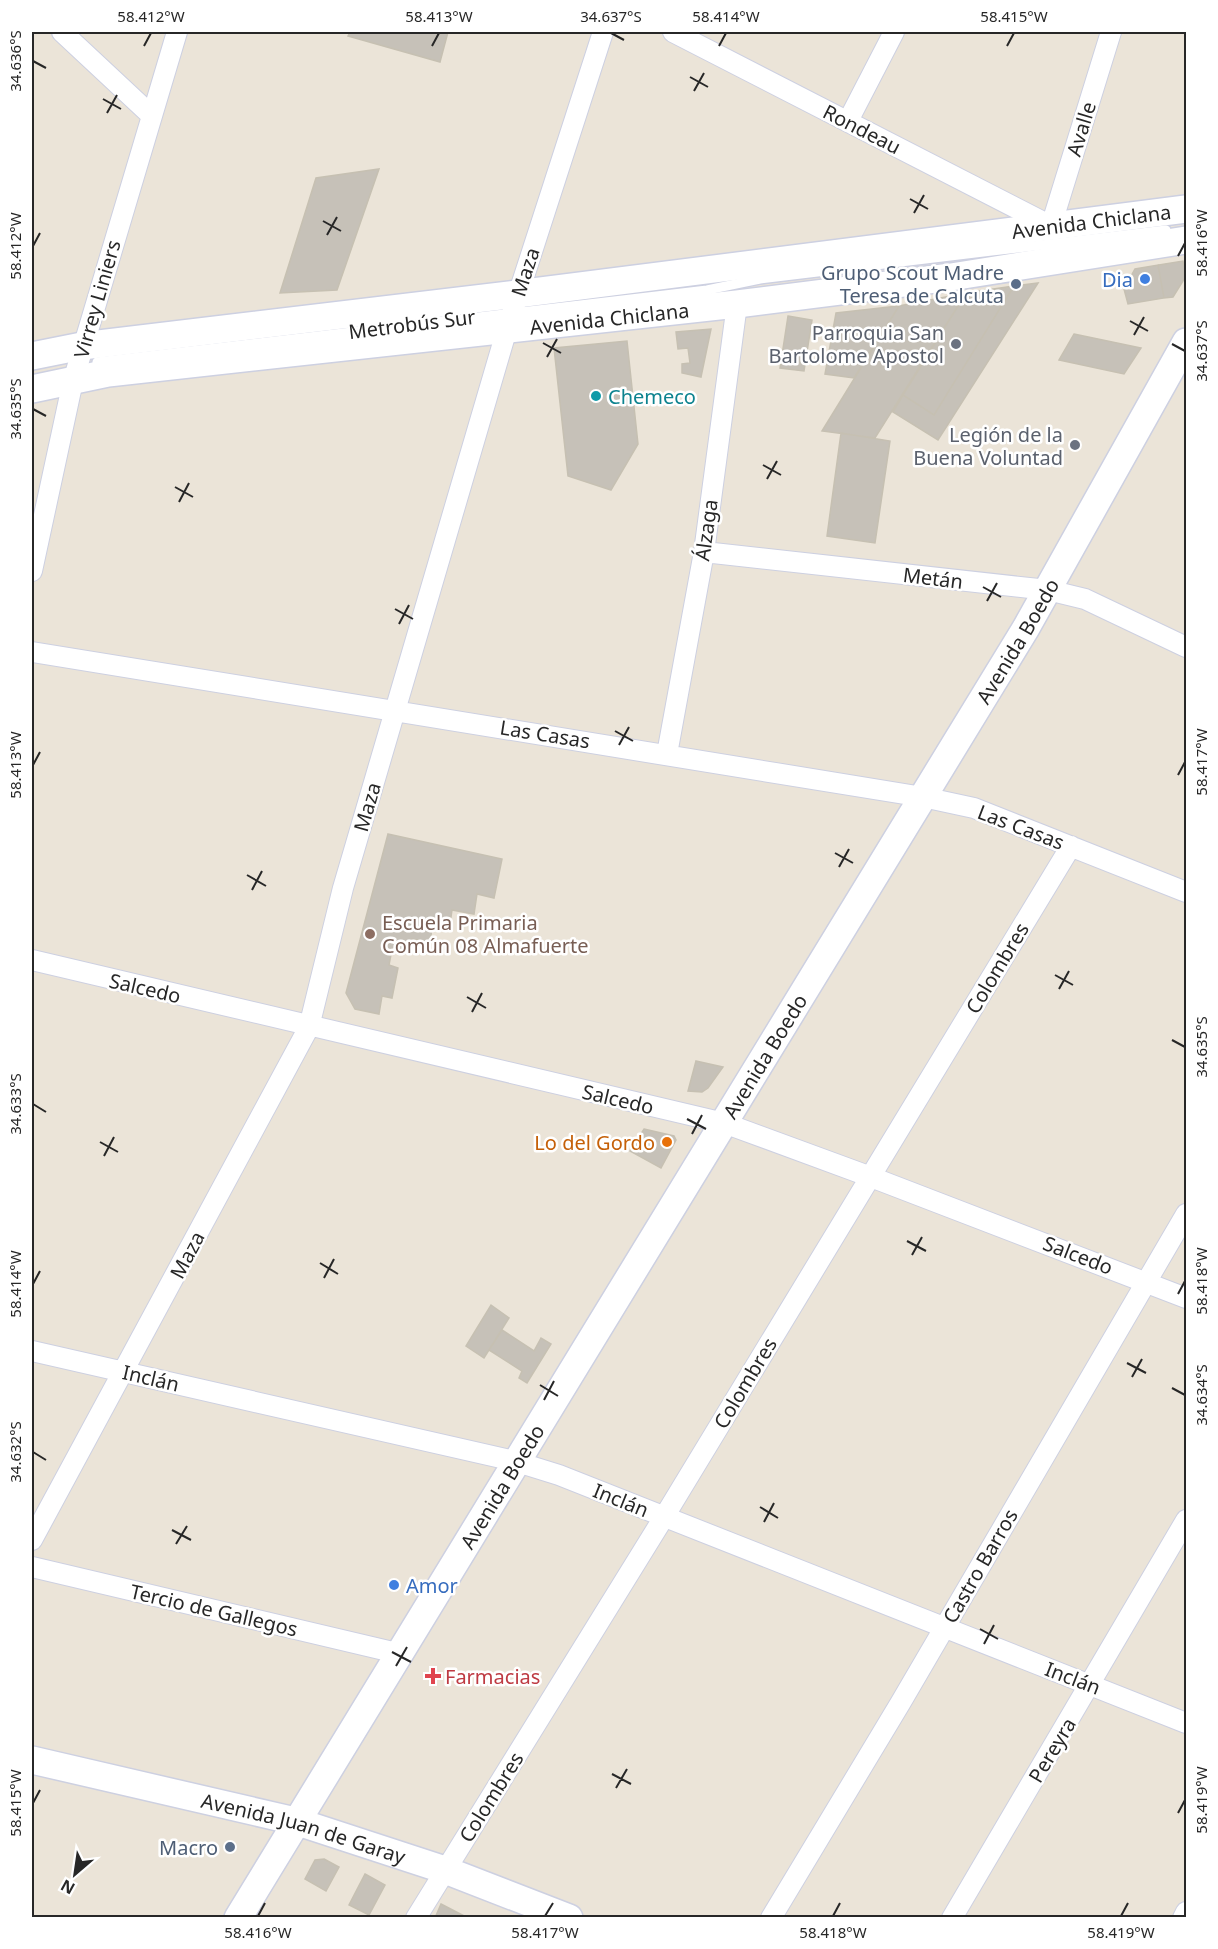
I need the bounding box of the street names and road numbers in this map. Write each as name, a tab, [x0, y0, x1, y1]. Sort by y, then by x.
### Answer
street label: Rondeau	[818, 98, 906, 160]
street label: Avalle	[1060, 98, 1102, 160]
street label: Avenida Chiclana	[1010, 198, 1173, 245]
street label: Virrey Liniers	[67, 237, 127, 361]
street label: Maza	[504, 244, 546, 300]
street label: Avenida Chiclana	[528, 296, 690, 340]
street label: Metrobús Sur	[347, 303, 477, 345]
street label: Álzaga	[688, 497, 724, 563]
street label: Metán	[901, 561, 965, 595]
street label: Avenida Boedo	[969, 573, 1065, 709]
street label: Las Casas	[498, 714, 592, 754]
street label: Maza	[347, 779, 387, 835]
street label: Las Casas	[974, 798, 1068, 856]
street label: Colombres	[959, 917, 1035, 1019]
street label: Salcedo	[107, 967, 183, 1009]
street label: Avenida Boedo	[716, 989, 813, 1123]
street label: Salcedo	[580, 1078, 656, 1120]
street label: Maza	[163, 1227, 211, 1283]
street label: Salcedo	[1039, 1229, 1117, 1281]
street label: Colombres	[707, 1332, 783, 1434]
street label: Inclán	[120, 1358, 182, 1398]
street label: Avenida Boedo	[453, 1419, 550, 1554]
street label: Inclán	[589, 1477, 653, 1523]
street label: Castro Barros	[936, 1504, 1024, 1628]
street label: Tercio de Gallegos	[128, 1578, 300, 1642]
street label: Inclán	[1041, 1655, 1105, 1701]
street label: Pereyra	[1022, 1712, 1082, 1788]
street label: Colombres	[453, 1747, 529, 1847]
street label: Avenida Juan de Garay	[199, 1786, 410, 1870]

